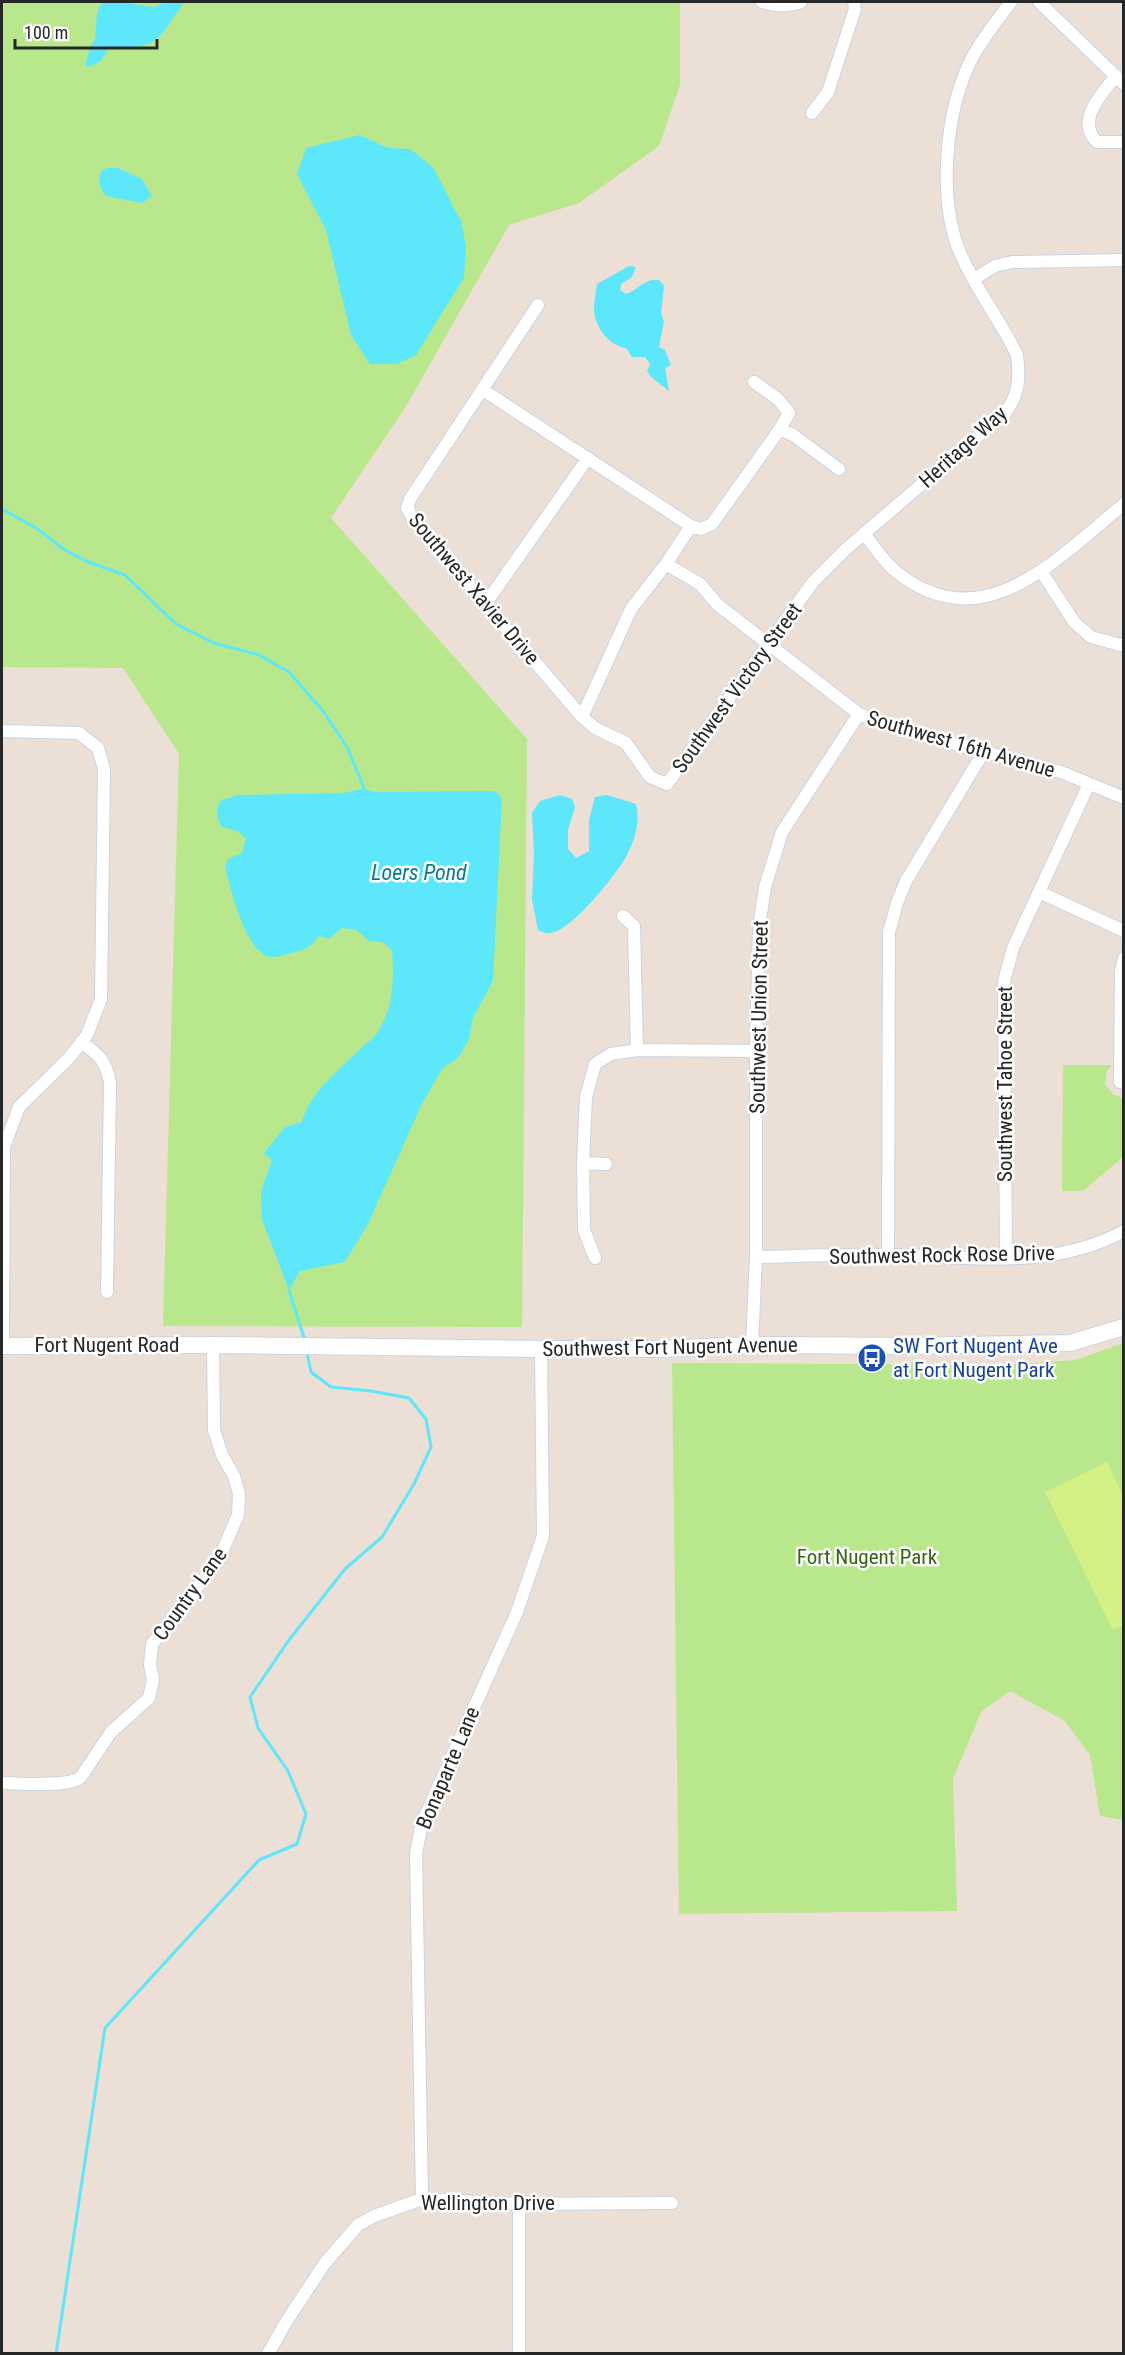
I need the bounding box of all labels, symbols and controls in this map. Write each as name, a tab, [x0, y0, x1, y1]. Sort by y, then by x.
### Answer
scale bar	[15, 12, 158, 50]
text: 100 m	[24, 22, 68, 43]
street label: Heritage Way	[914, 401, 1012, 493]
street label: Southwest Xavier Drive	[404, 508, 544, 670]
street label: Southwest Victory Street	[667, 598, 807, 778]
street label: Southwest 16th Avenue	[864, 706, 1058, 782]
water label: Loers Pond	[371, 860, 467, 885]
street label: Southwest Union Street	[745, 920, 773, 1114]
street label: Southwest Tahoe Street	[993, 986, 1017, 1182]
street label: Southwest Rock Rose Drive	[829, 1241, 1055, 1269]
street label: Fort Nugent Road	[34, 1333, 180, 1357]
street label: Southwest Fort Nugent Avenue	[542, 1333, 798, 1361]
place label: SW Fort Nugent Ave at Fort Nugent Park	[893, 1334, 1058, 1382]
bus stop icon: SW Fort Nugent Ave at Fort Nugent Park	[856, 1342, 888, 1374]
street label: Country Lane	[148, 1543, 232, 1645]
park label: Fort Nugent Park	[797, 1545, 938, 1569]
street label: Bonaparte Lane	[411, 1703, 485, 1833]
street label: Wellington Drive	[421, 2191, 555, 2215]

